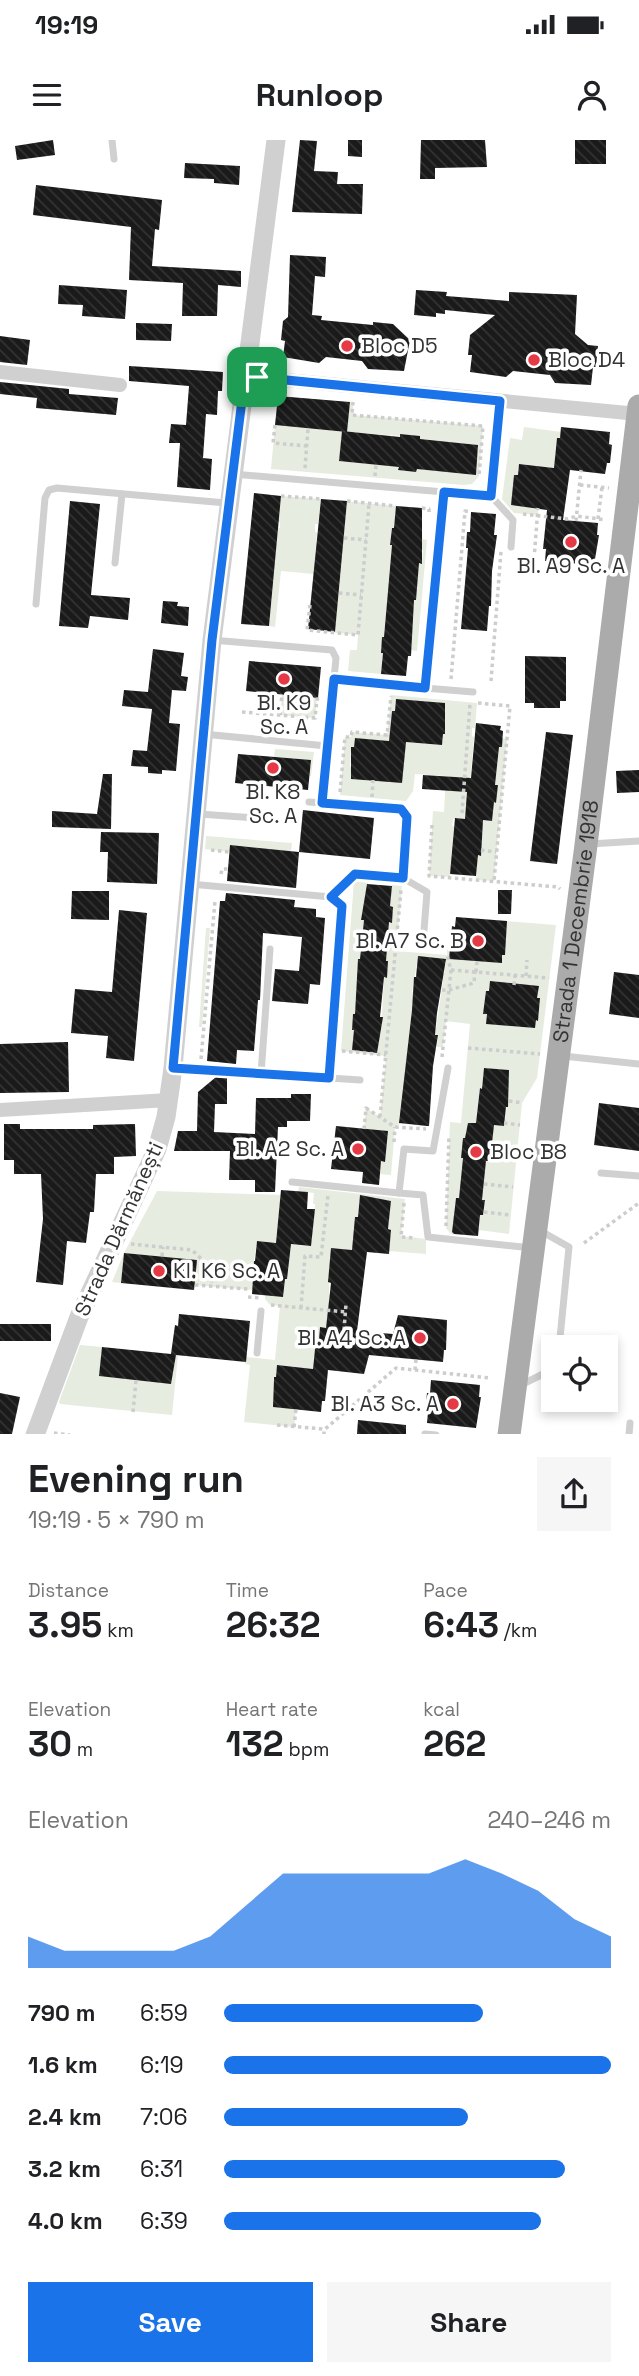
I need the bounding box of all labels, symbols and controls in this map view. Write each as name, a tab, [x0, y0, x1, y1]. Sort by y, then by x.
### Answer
text: 19:19	[35, 8, 98, 42]
text: Runloop	[256, 75, 383, 115]
icon: menu	[28, 76, 66, 114]
icon: person	[573, 76, 611, 114]
place label: Bloc D5	[361, 332, 437, 359]
marker: Bloc D5	[339, 338, 355, 354]
place label: Bloc D4	[548, 346, 625, 373]
pin	[227, 347, 287, 407]
marker: Bloc D4	[526, 352, 542, 368]
icon: arrive	[238, 358, 276, 396]
marker: Bl. A9 Sc. A	[563, 534, 579, 550]
place label: Bl. A9 Sc. A	[517, 552, 625, 579]
marker: Bl. K9 Sc. A	[276, 671, 292, 687]
place label: Bl. K9 Sc. A	[257, 689, 311, 740]
marker: Bl. K8 Sc. A	[265, 760, 281, 776]
place label: Bl. K8 Sc. A	[246, 778, 300, 829]
street label: Strada 1 Decembrie 1918	[546, 798, 604, 1044]
place label: Bl. A7 Sc. B	[356, 927, 464, 954]
marker: Bl. A7 Sc. B	[470, 933, 486, 949]
place label: Bl. A2 Sc. A	[236, 1135, 344, 1162]
street label: Strada Dărmănești	[68, 1137, 169, 1320]
place label: Bloc B8	[490, 1138, 567, 1165]
marker: Bl. A2 Sc. A	[350, 1141, 366, 1157]
marker: Bloc B8	[468, 1144, 484, 1160]
place label: Kl. K6 Sc. A	[173, 1257, 280, 1284]
marker: Kl. K6 Sc. A	[151, 1263, 167, 1279]
place label: Bl. A4 Sc. A	[297, 1324, 406, 1351]
marker: Bl. A4 Sc. A	[412, 1330, 428, 1346]
map controls	[541, 1335, 618, 1412]
button: locate	[541, 1335, 618, 1412]
place label: Bl. A3 Sc. A	[331, 1390, 439, 1417]
marker: Bl. A3 Sc. A	[445, 1396, 461, 1412]
text: Evening run	[28, 1455, 244, 1503]
button: share	[537, 1457, 611, 1531]
text: 19:19 · 5 × 790 m	[28, 1505, 205, 1535]
text: Distance	[28, 1578, 109, 1603]
text: Time	[226, 1578, 269, 1603]
text: Pace	[423, 1578, 468, 1603]
text: 3.95	[28, 1603, 102, 1647]
text: 26:32	[226, 1603, 321, 1647]
text: 6:43	[423, 1603, 499, 1647]
text: km	[102, 1618, 134, 1643]
text: /km	[499, 1618, 537, 1643]
text: Elevation	[28, 1697, 111, 1722]
text: Heart rate	[226, 1697, 318, 1722]
text: kcal	[423, 1697, 460, 1722]
text: 30	[28, 1722, 72, 1766]
text: 132	[226, 1722, 284, 1766]
text: 262	[423, 1722, 486, 1766]
text: m	[72, 1737, 93, 1762]
text: bpm	[284, 1737, 329, 1762]
text: Elevation	[28, 1805, 129, 1835]
text: 240–246 m	[487, 1805, 611, 1835]
text: 790 m	[28, 1998, 95, 2028]
text: 6:59	[140, 1998, 188, 2028]
text: 1.6 km	[28, 2050, 98, 2080]
text: 6:19	[140, 2050, 184, 2080]
text: 2.4 km	[28, 2102, 102, 2132]
text: 7:06	[140, 2102, 188, 2132]
text: 3.2 km	[28, 2154, 101, 2184]
text: 6:31	[140, 2154, 183, 2184]
text: 4.0 km	[28, 2206, 103, 2236]
text: 6:39	[140, 2206, 188, 2236]
button: Save	[28, 2282, 313, 2362]
button: Share	[327, 2282, 611, 2362]

